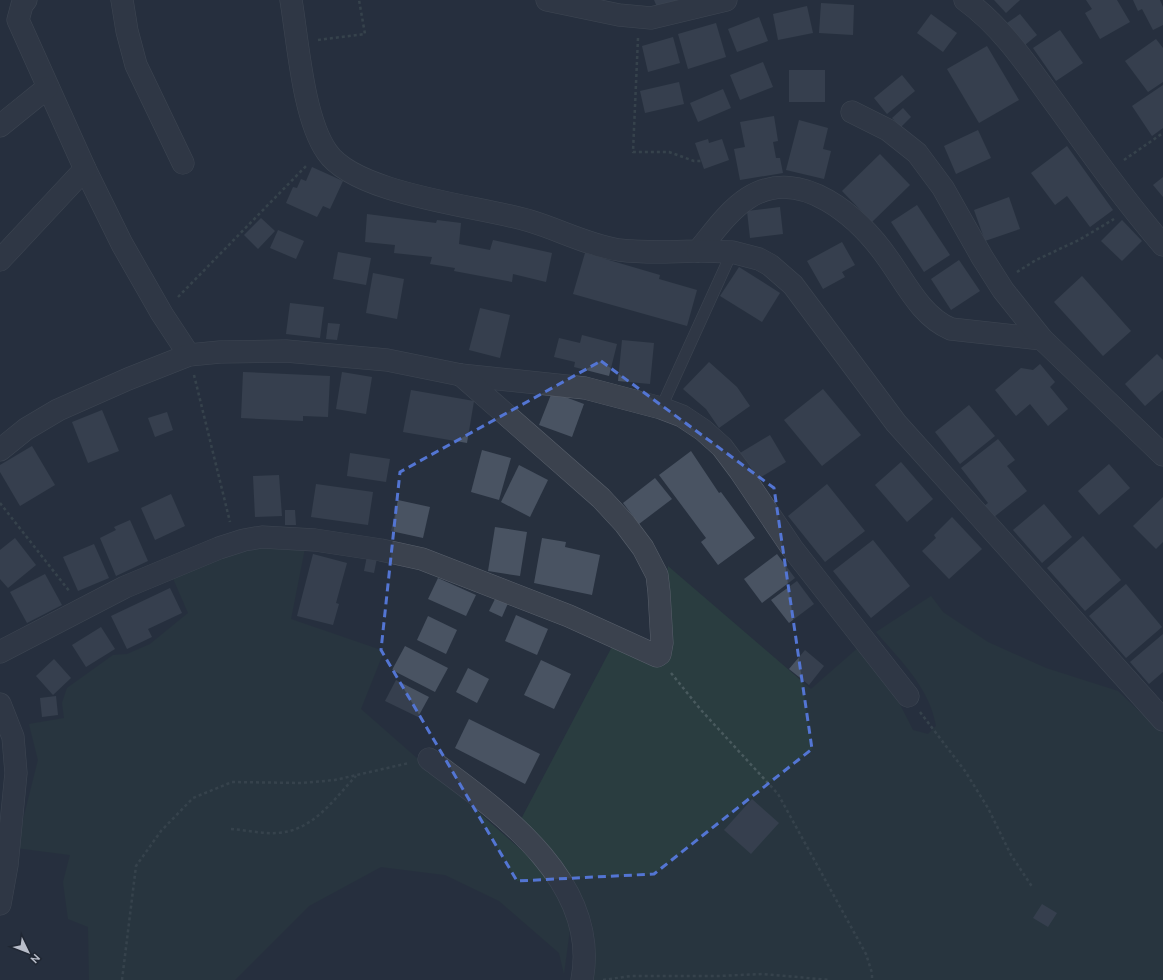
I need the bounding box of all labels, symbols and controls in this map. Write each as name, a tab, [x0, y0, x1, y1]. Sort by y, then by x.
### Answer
north arrow	[8, 932, 48, 972]
text: N	[28, 952, 43, 966]

